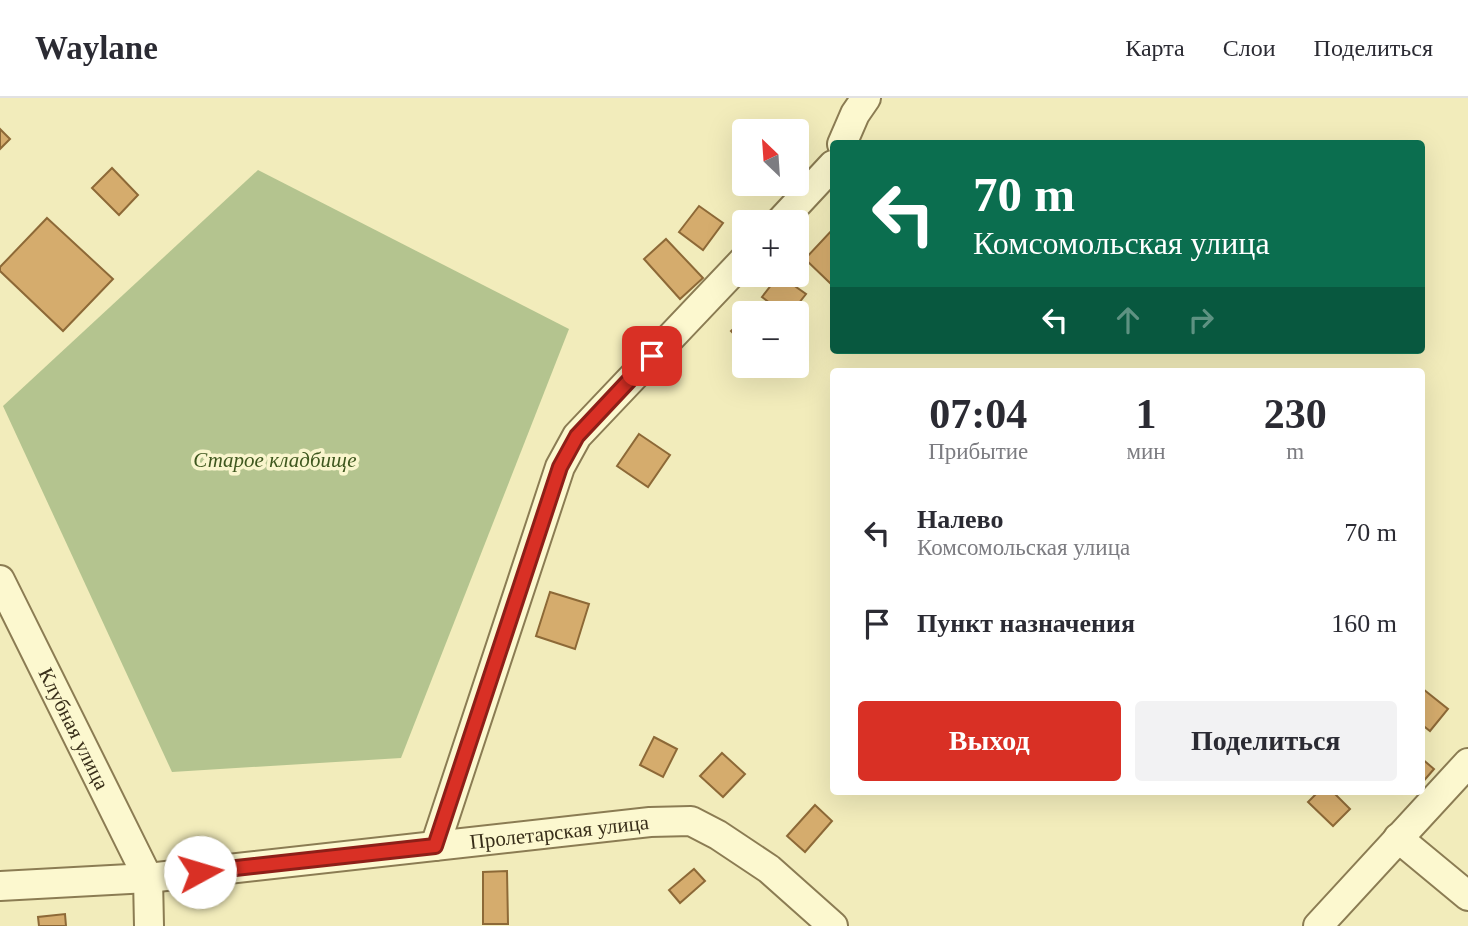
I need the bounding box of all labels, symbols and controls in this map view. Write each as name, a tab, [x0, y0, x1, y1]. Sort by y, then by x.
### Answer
text: Waylane	[35, 30, 158, 66]
text: Карта	[1125, 35, 1185, 61]
text: Слои	[1223, 35, 1276, 61]
text: Поделиться	[1314, 35, 1433, 61]
north arrow	[732, 119, 808, 196]
map controls	[732, 119, 809, 378]
text: 70 m	[973, 167, 1075, 222]
icon: left	[858, 168, 949, 259]
button: +	[732, 210, 809, 287]
text: Комсомольская улица	[973, 225, 1270, 261]
button: −	[732, 301, 809, 378]
icon: left	[1036, 301, 1074, 339]
icon: ahead	[1109, 301, 1147, 339]
icon: right	[1182, 301, 1220, 339]
pin	[622, 326, 682, 386]
icon: arrive	[633, 337, 671, 375]
text: 07:04	[929, 391, 1027, 437]
text: 1	[1136, 391, 1157, 437]
text: 230	[1264, 391, 1327, 437]
text: Прибытие	[928, 439, 1028, 464]
text: мин	[1126, 439, 1166, 464]
text: m	[1286, 439, 1304, 464]
park label: Старое кладбище	[193, 448, 357, 472]
text: Налево	[917, 505, 1003, 534]
icon: left	[858, 514, 896, 552]
text: 70 m	[1344, 518, 1397, 547]
text: Комсомольская улица	[917, 535, 1130, 560]
icon: arrive	[858, 605, 896, 643]
text: Пункт назначения	[917, 609, 1135, 638]
text: 160 m	[1331, 609, 1397, 638]
street label: Клубная улица	[34, 664, 114, 794]
button: Выход	[858, 701, 1121, 781]
button: Поделиться	[1135, 701, 1397, 781]
street label: Пролетарская улица	[468, 810, 651, 854]
position arrow	[163, 835, 237, 909]

